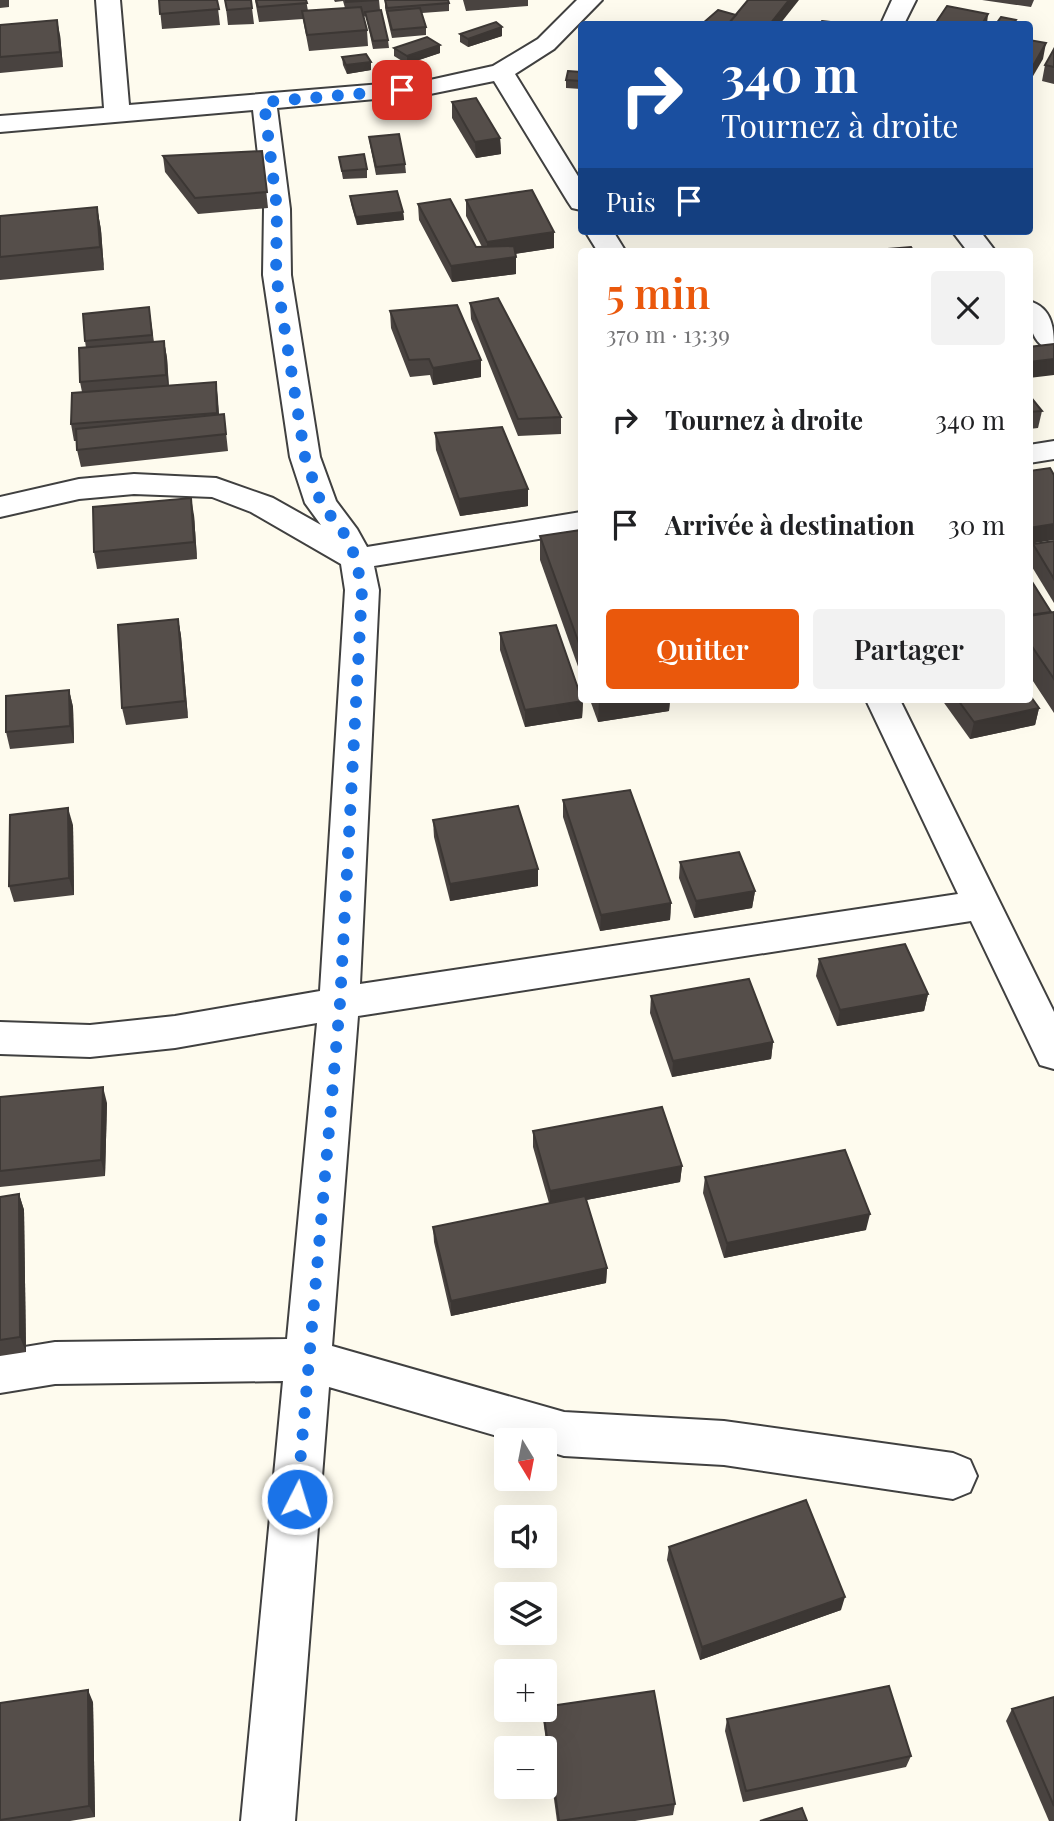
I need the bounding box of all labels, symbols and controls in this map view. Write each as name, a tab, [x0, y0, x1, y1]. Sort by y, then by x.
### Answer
text: 340 m	[721, 40, 858, 105]
icon: right	[606, 49, 697, 140]
pin	[372, 60, 432, 120]
icon: arrive	[383, 71, 421, 109]
text: Tournez à droite	[721, 103, 959, 146]
icon: arrive	[670, 182, 708, 220]
text: Puis	[606, 184, 656, 219]
text: 5 min	[606, 264, 710, 320]
button: close	[931, 271, 1005, 345]
text: 370 m · 13:39	[606, 318, 730, 349]
icon: right	[606, 401, 644, 439]
text: Tournez à droite	[665, 402, 863, 437]
text: 340 m	[935, 402, 1005, 437]
icon: arrive	[606, 506, 644, 544]
text: Arrivée à destination	[665, 507, 915, 542]
text: 30 m	[948, 507, 1005, 542]
button: Quitter	[606, 609, 799, 689]
button: Partager	[813, 609, 1005, 689]
north arrow	[494, 1428, 556, 1491]
map controls	[494, 1428, 557, 1799]
position arrow	[260, 1462, 334, 1536]
button: sound	[494, 1505, 557, 1568]
button: layers	[494, 1582, 557, 1645]
button: +	[494, 1659, 557, 1722]
button: −	[494, 1736, 557, 1799]

